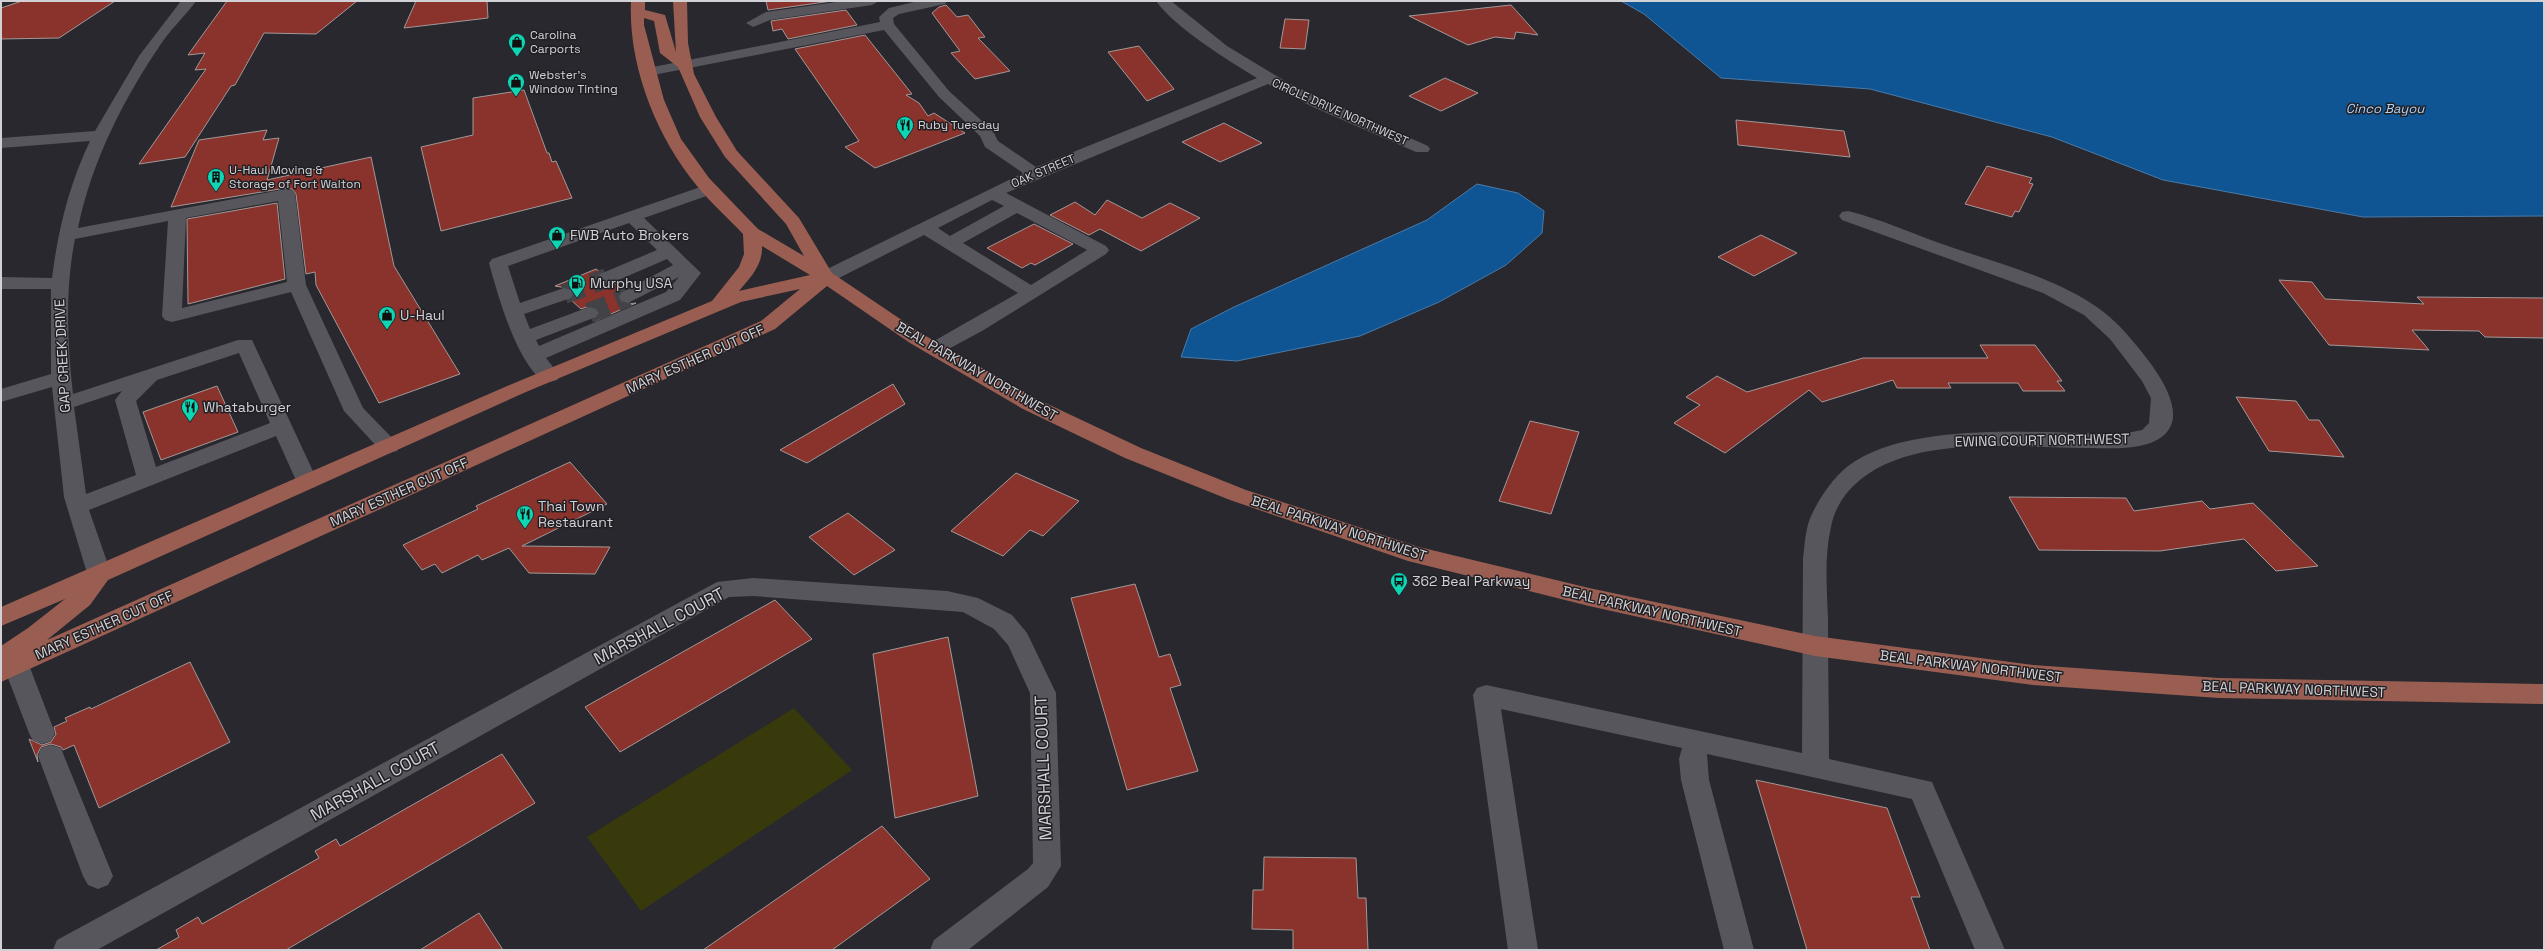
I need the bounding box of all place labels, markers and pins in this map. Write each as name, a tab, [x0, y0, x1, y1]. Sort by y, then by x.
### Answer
place label: Carolina Carports	[530, 27, 581, 57]
shop icon: Carolina Carports	[507, 32, 527, 57]
place label: Webster's Window Tinting	[529, 67, 618, 97]
shop icon: Webster's Window Tinting	[506, 72, 526, 97]
restaurant icon: Ruby Tuesday	[895, 115, 915, 140]
place label: Ruby Tuesday	[918, 117, 1000, 133]
place label: U-Haul Moving & Storage of Fort Walton	[229, 162, 361, 192]
building icon: U-Haul Moving & Storage of Fort Walton	[206, 167, 226, 192]
shop icon: FWB Auto Brokers	[547, 225, 567, 250]
place label: FWB Auto Brokers	[570, 226, 689, 244]
fuel station icon: Murphy USA	[567, 273, 587, 298]
place label: Murphy USA	[590, 274, 672, 292]
shop icon: U-Haul	[377, 305, 397, 330]
place label: U-Haul	[400, 306, 445, 324]
restaurant icon: Whataburger	[180, 397, 200, 422]
place label: Whataburger	[203, 398, 291, 416]
place label: Thai Town Restaurant	[538, 497, 613, 531]
restaurant icon: Thai Town Restaurant	[515, 504, 535, 529]
bus stop icon: 362 Beal Parkway	[1389, 571, 1409, 596]
place label: 362 Beal Parkway	[1412, 572, 1530, 590]

